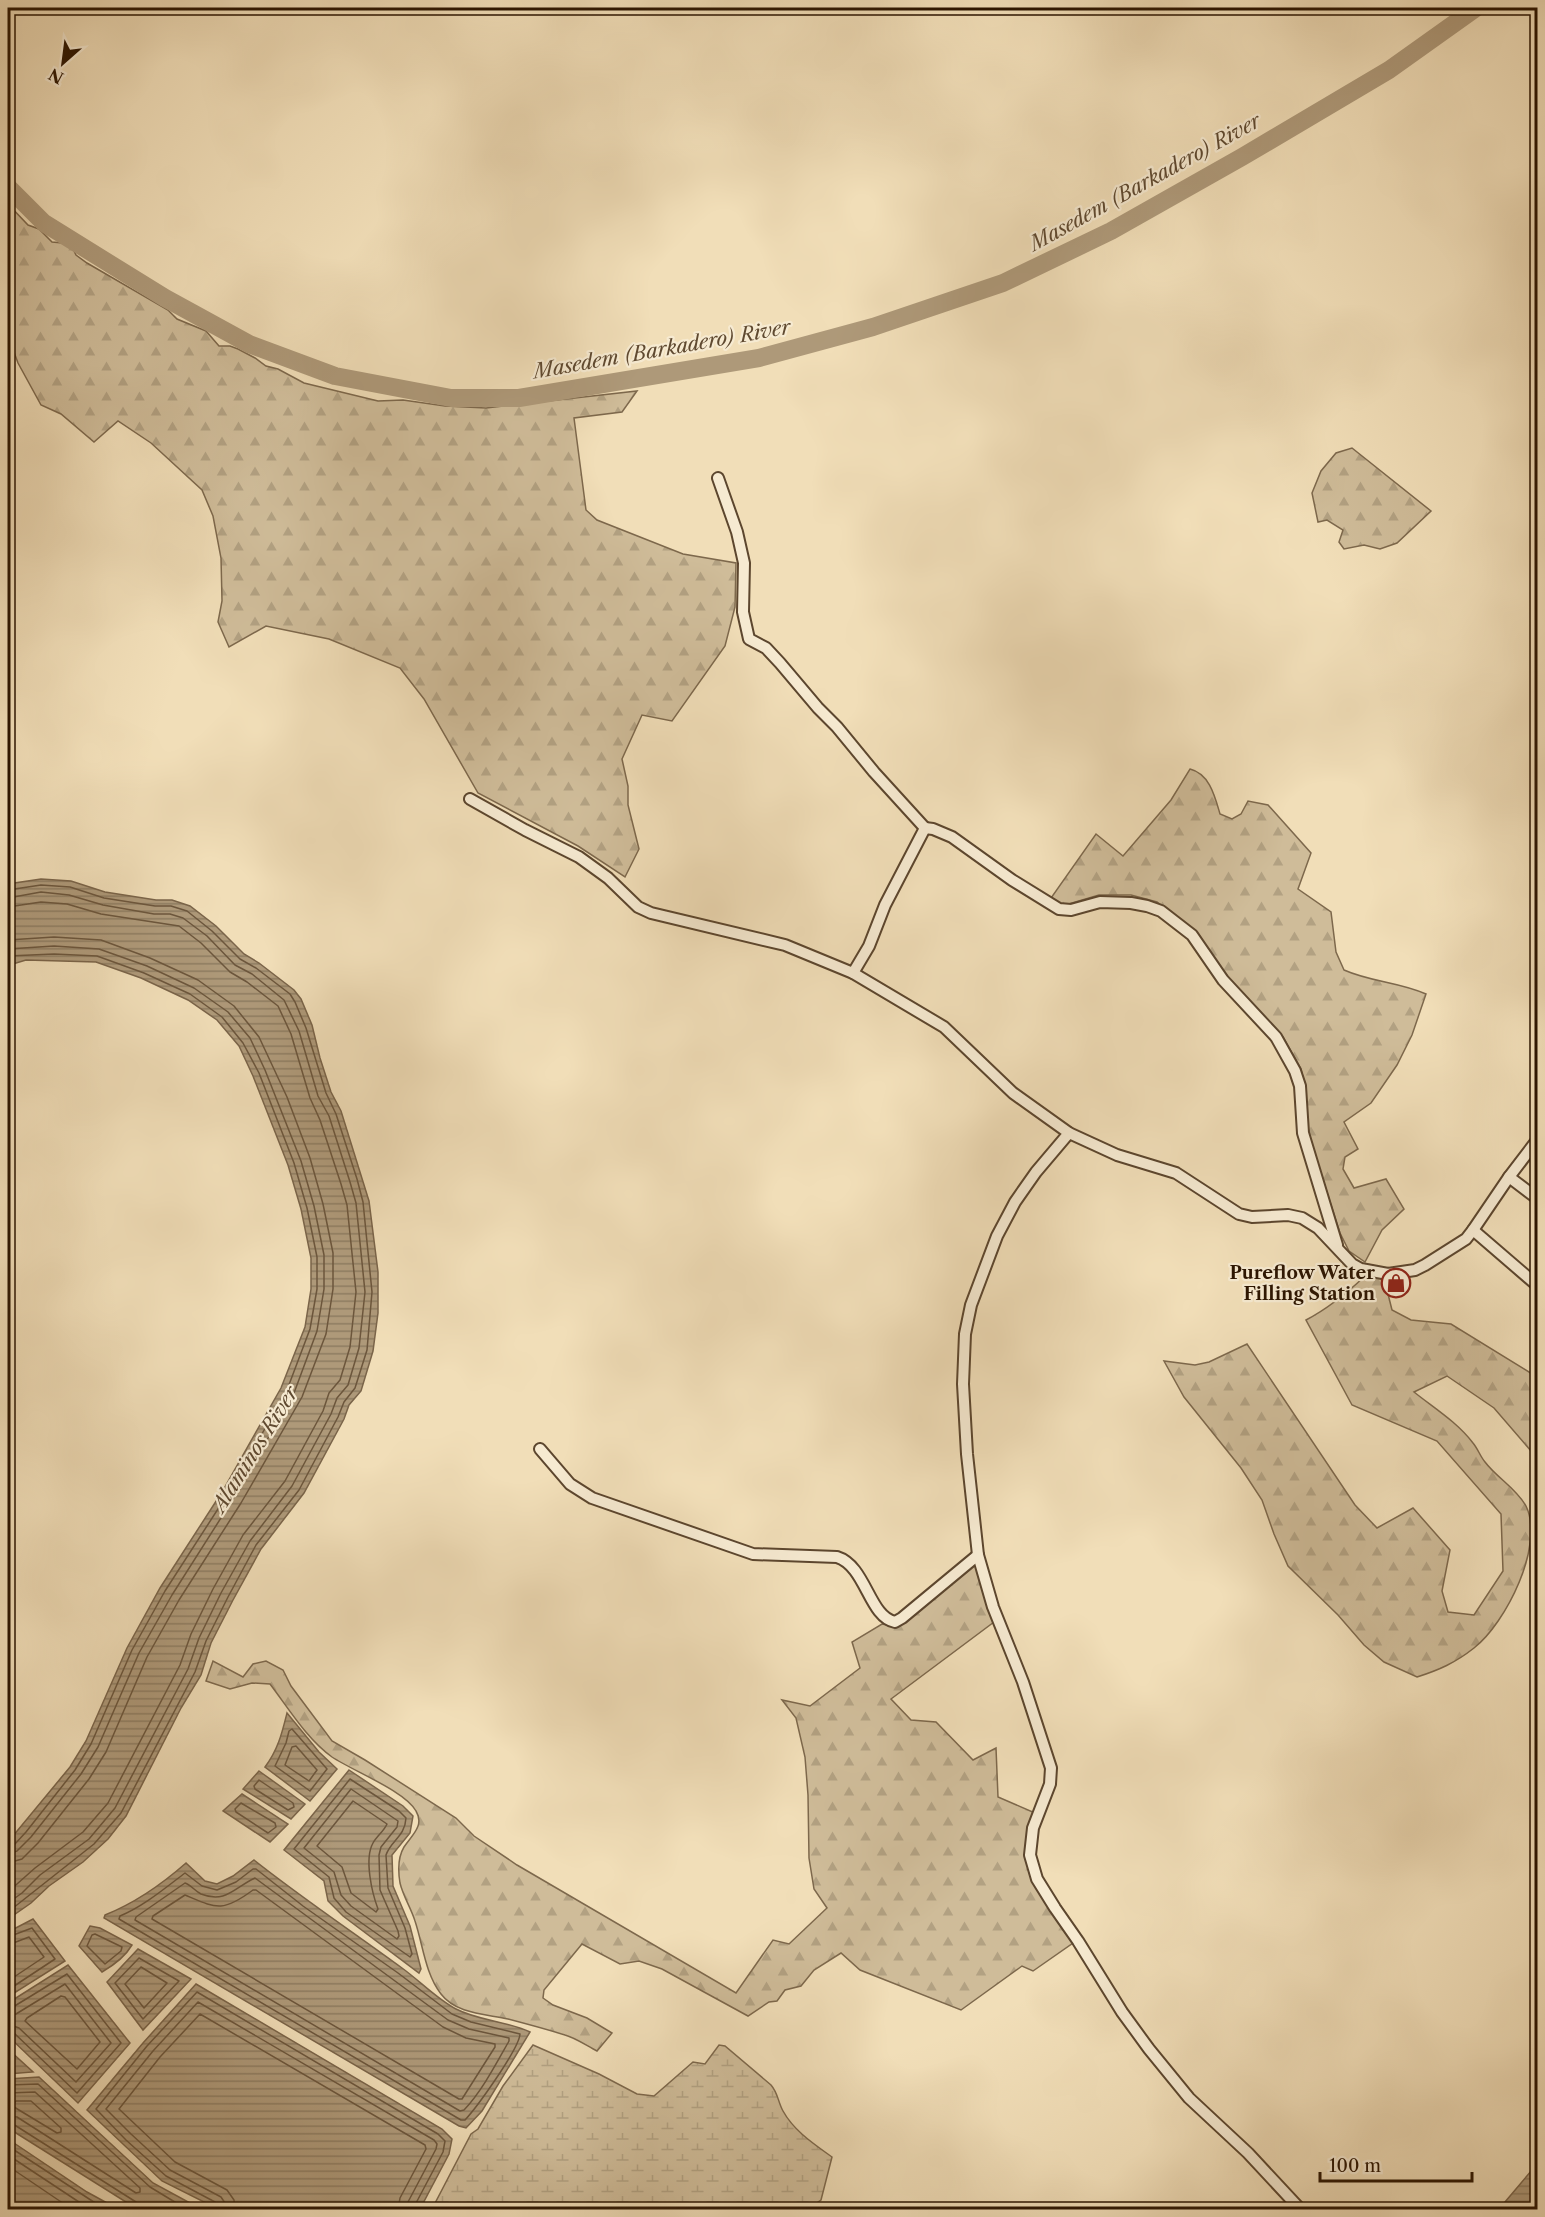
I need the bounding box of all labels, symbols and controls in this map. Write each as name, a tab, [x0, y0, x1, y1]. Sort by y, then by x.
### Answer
north arrow	[33, 33, 93, 93]
text: N	[45, 64, 67, 88]
water label: Masedem (Barkadero) River	[1023, 107, 1266, 257]
water label: Masedem (Barkadero) River	[530, 314, 794, 384]
place label: Pureflow Water Filling Station	[1229, 1262, 1376, 1305]
shop icon: Pureflow Water Filling Station	[1380, 1267, 1412, 1299]
water label: Alaminos River	[205, 1380, 304, 1519]
scale bar	[1320, 2145, 1472, 2183]
text: 100 m	[1329, 2155, 1381, 2177]

